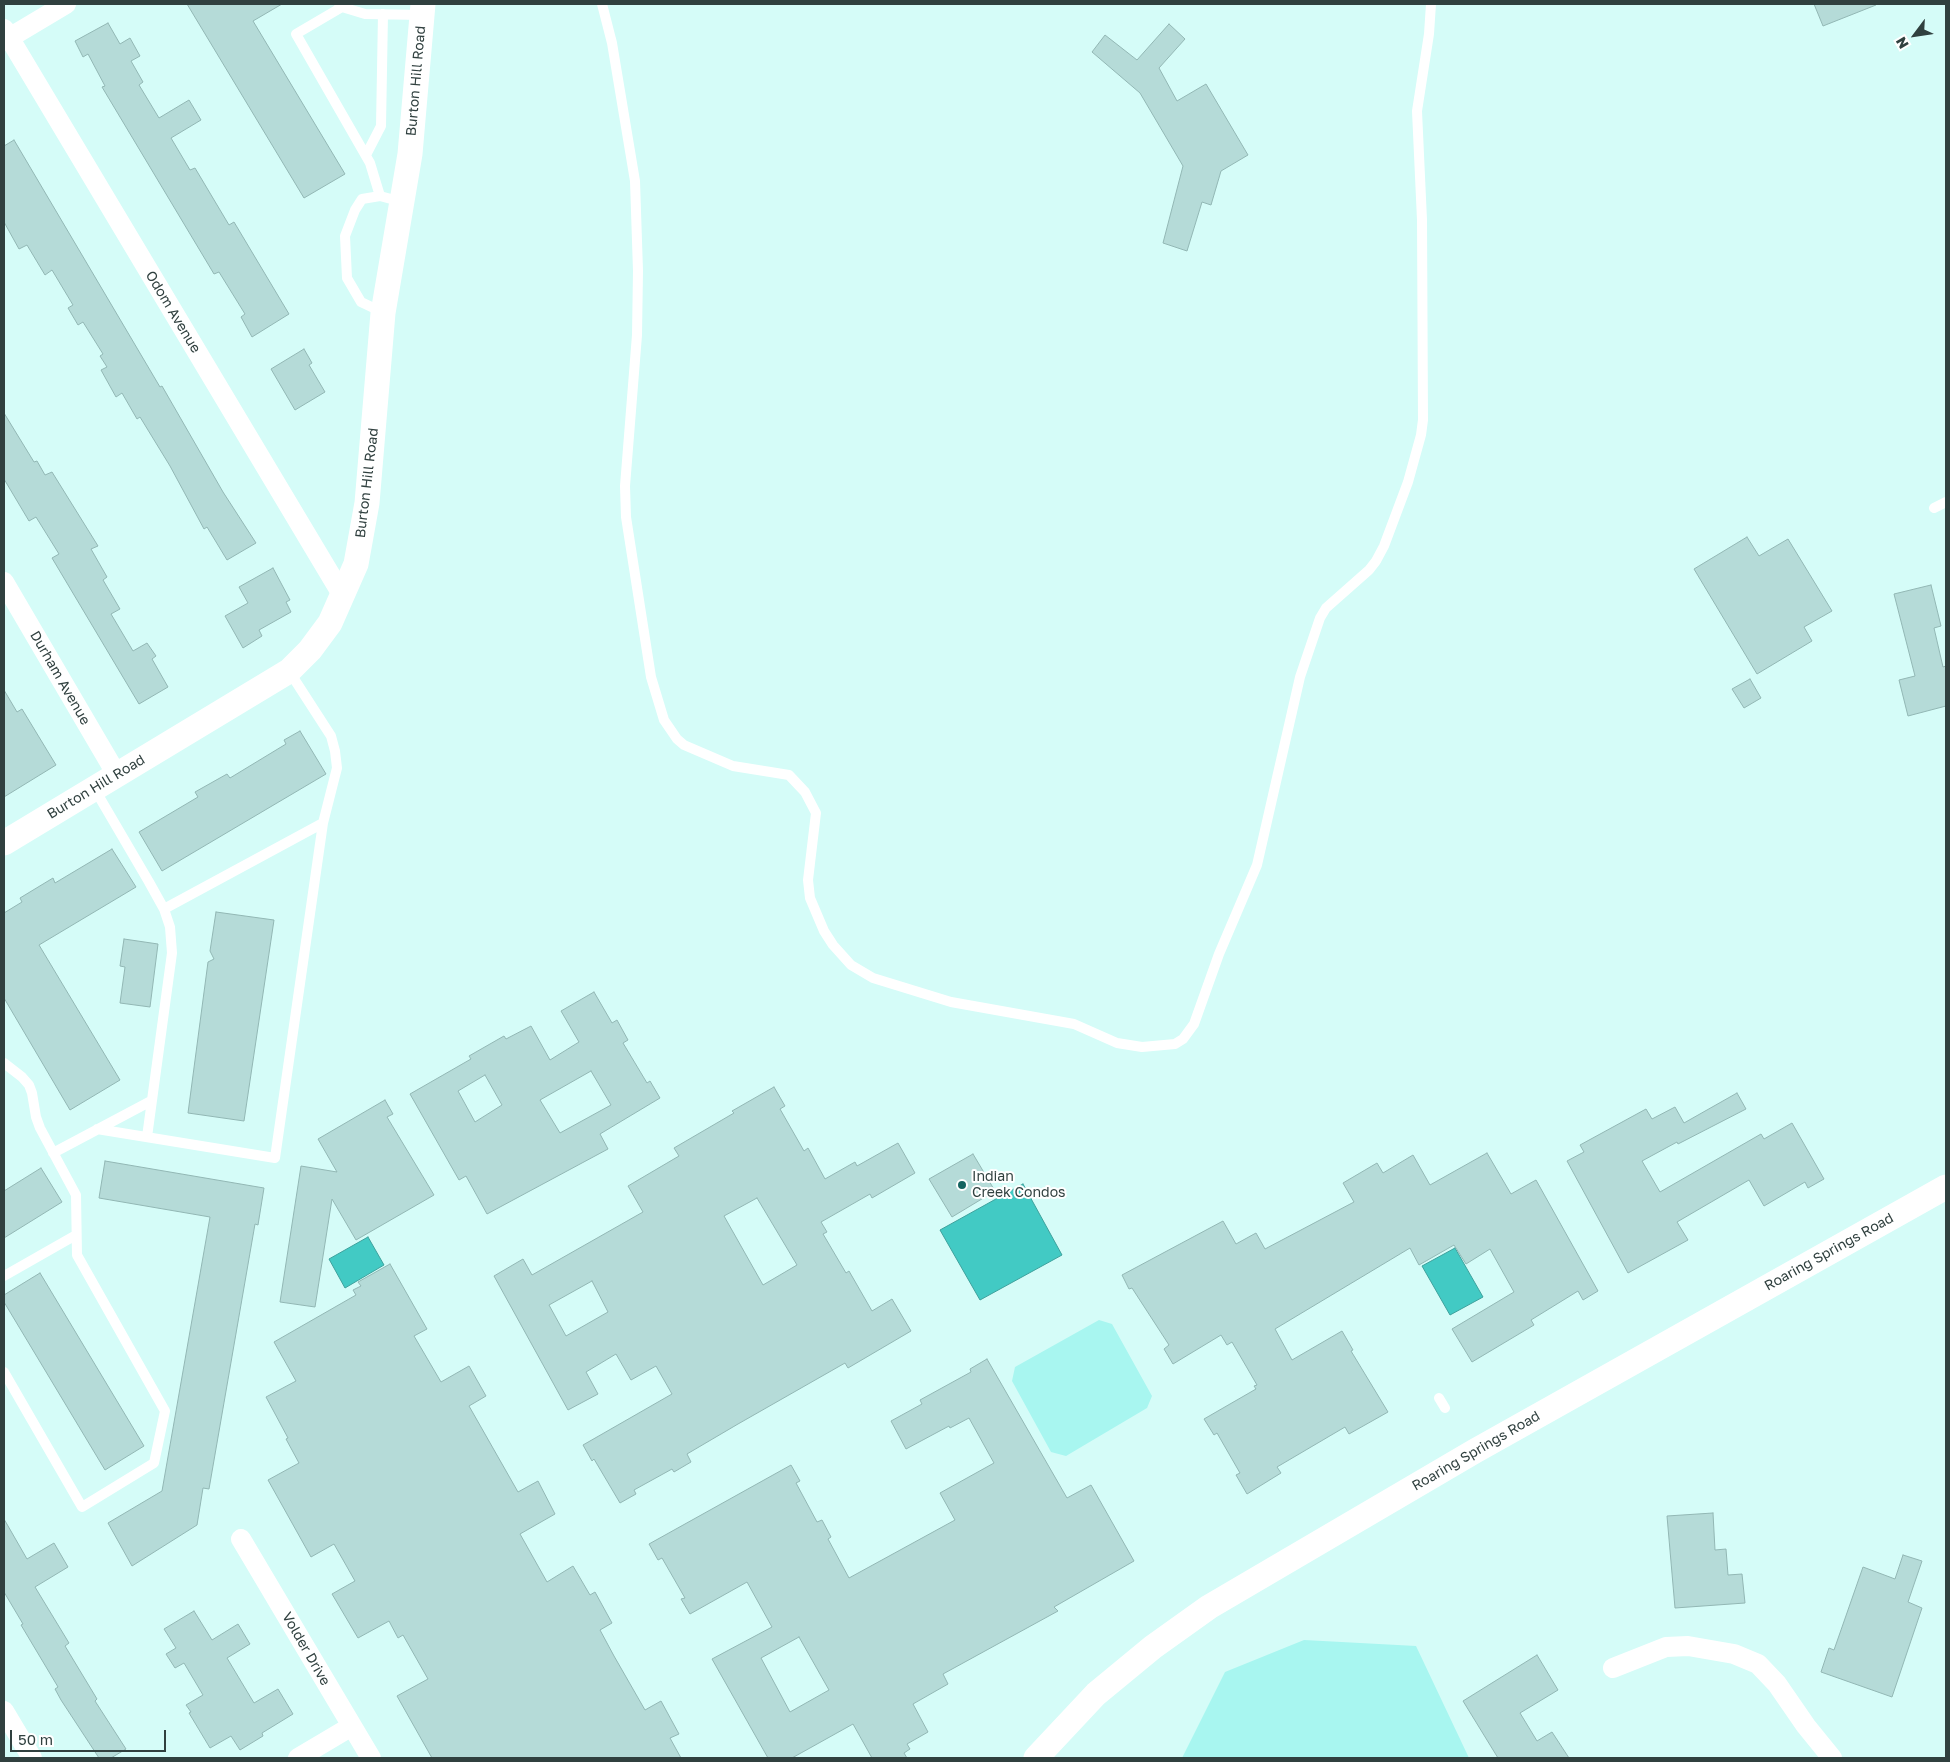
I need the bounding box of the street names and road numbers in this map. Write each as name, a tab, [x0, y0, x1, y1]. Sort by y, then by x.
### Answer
street label: Burton Hill Road	[403, 25, 429, 137]
street label: Odom Avenue	[142, 268, 204, 356]
street label: Burton Hill Road	[352, 427, 382, 539]
street label: Durham Avenue	[26, 628, 94, 728]
street label: Burton Hill Road	[44, 751, 148, 823]
street label: Roaring Springs Road	[1762, 1210, 1896, 1294]
street label: Roaring Springs Road	[1409, 1408, 1543, 1494]
street label: Volder Drive	[278, 1609, 334, 1689]

